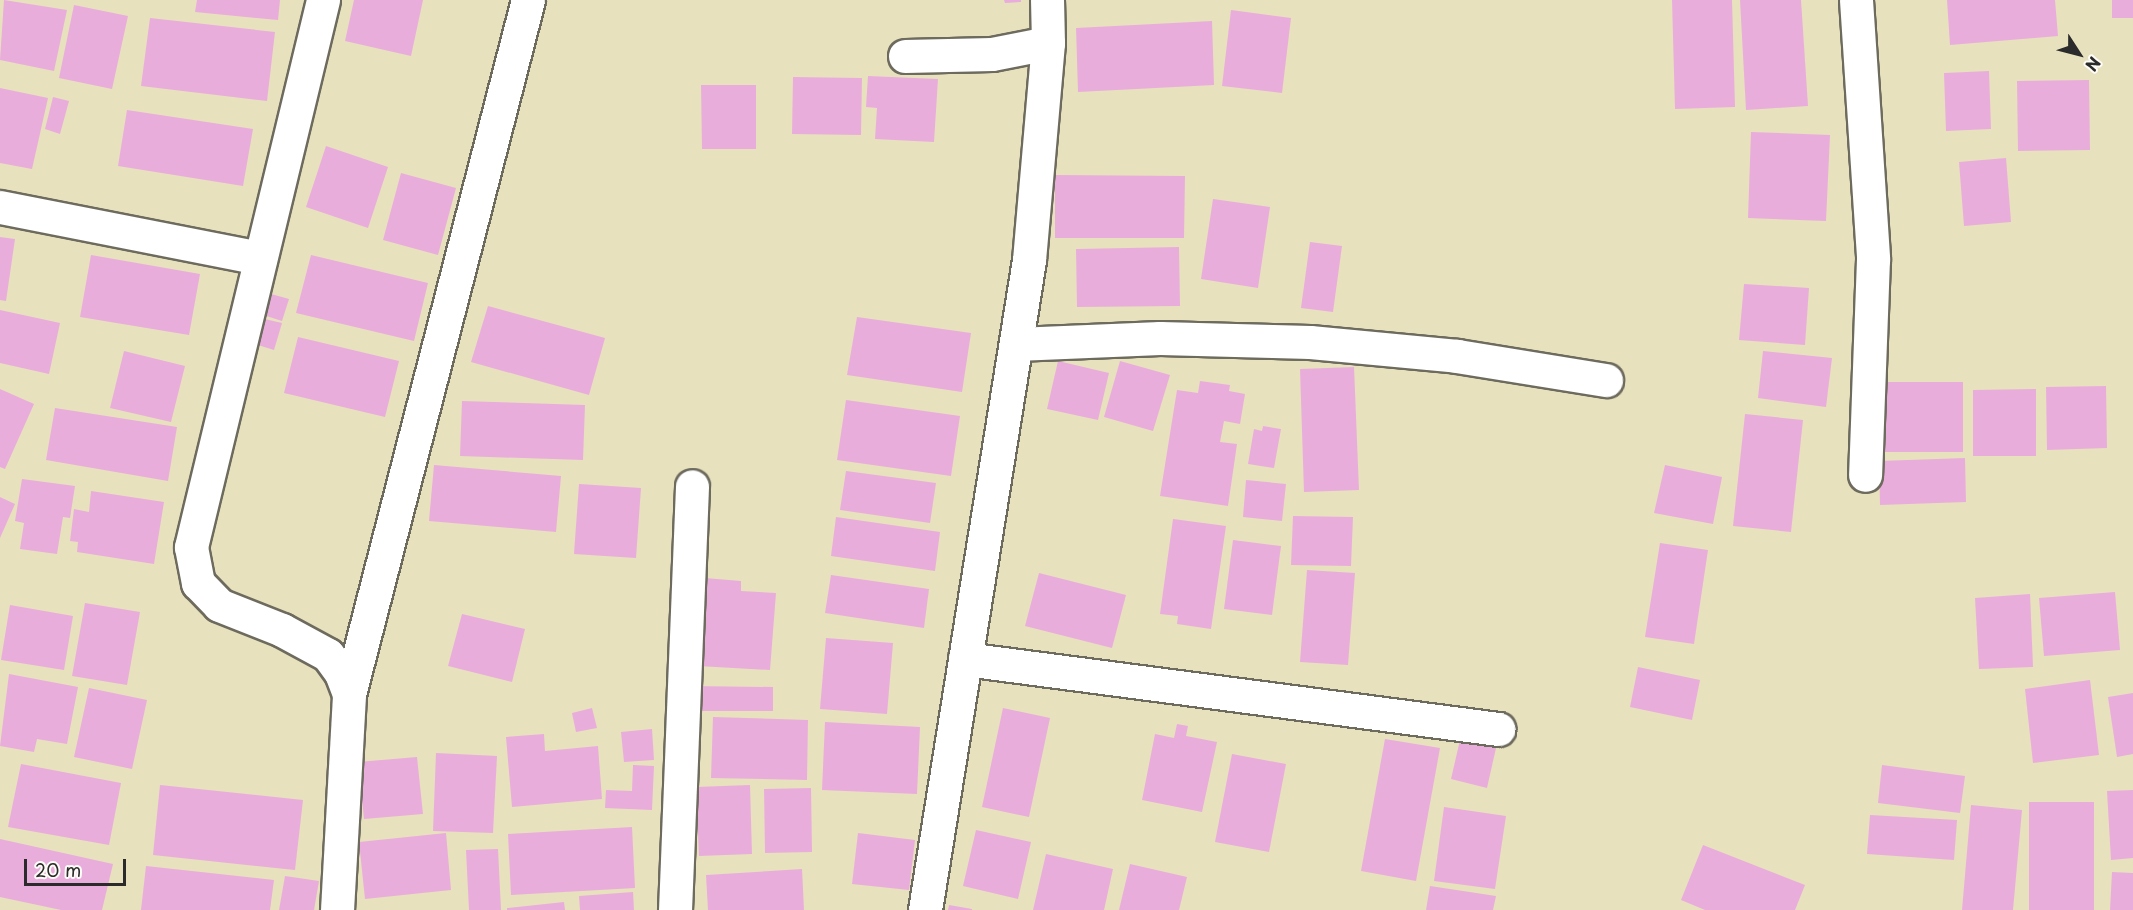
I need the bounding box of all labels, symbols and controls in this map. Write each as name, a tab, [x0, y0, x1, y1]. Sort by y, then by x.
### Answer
north arrow	[2049, 24, 2109, 84]
text: N	[2080, 52, 2107, 77]
scale bar	[27, 847, 129, 885]
text: 20 m	[35, 856, 81, 883]

